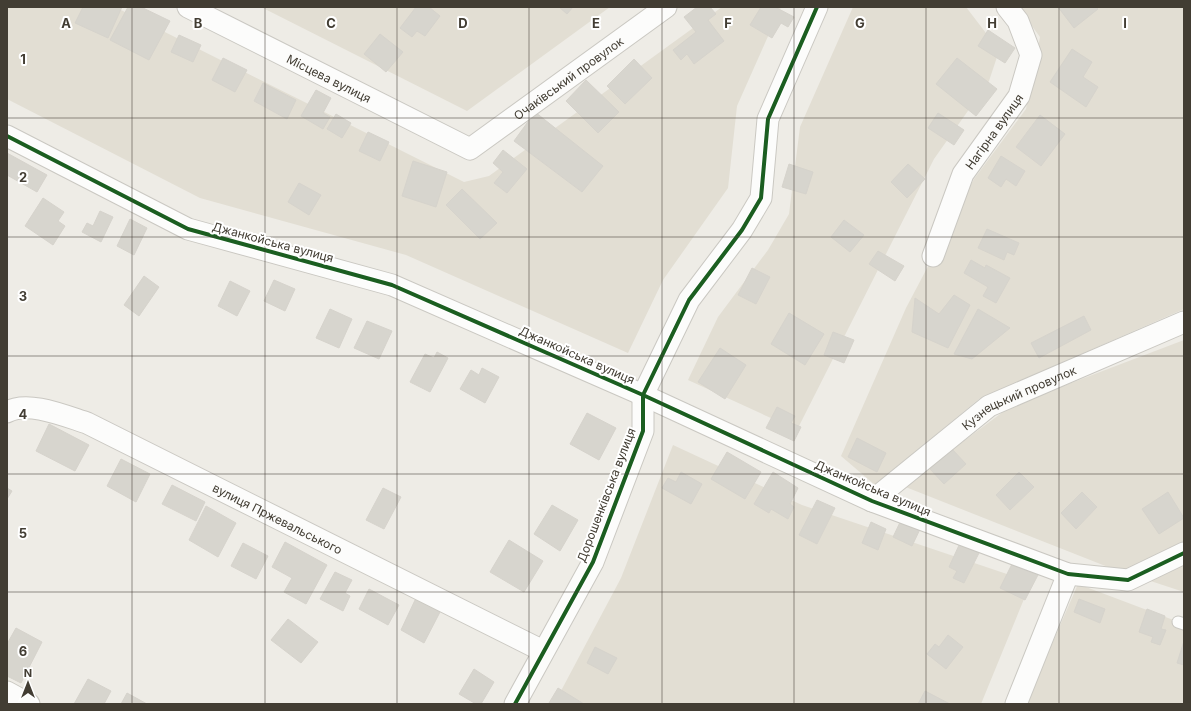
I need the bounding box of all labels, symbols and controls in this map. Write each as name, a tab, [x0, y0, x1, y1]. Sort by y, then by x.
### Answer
text: A	[61, 15, 71, 31]
text: B	[194, 15, 203, 31]
text: C	[326, 15, 336, 31]
text: D	[458, 15, 468, 31]
text: E	[592, 15, 600, 31]
text: F	[724, 15, 732, 31]
text: G	[855, 15, 865, 31]
text: H	[987, 15, 997, 31]
text: I	[1123, 15, 1127, 31]
street label: Очаківський провулок	[510, 33, 626, 123]
text: 1	[20, 51, 26, 67]
street label: Місцева вулиця	[284, 51, 374, 106]
street label: Нагірна вулиця	[962, 91, 1026, 172]
text: 2	[19, 169, 27, 185]
street label: Джанкойська вулиця	[211, 219, 335, 265]
text: 3	[19, 288, 27, 304]
street label: Джанкойська вулиця	[517, 323, 637, 387]
street label: Кузнецький провулок	[958, 362, 1079, 433]
text: 4	[19, 406, 28, 422]
street label: Дорошенківська вулиця	[573, 426, 639, 564]
street label: Джанкойська вулиця	[813, 457, 933, 519]
street label: вулиця Пржевальського	[210, 480, 345, 557]
text: 5	[19, 525, 27, 541]
text: 6	[19, 643, 27, 659]
north arrow	[8, 663, 48, 703]
text: N	[24, 666, 32, 680]

